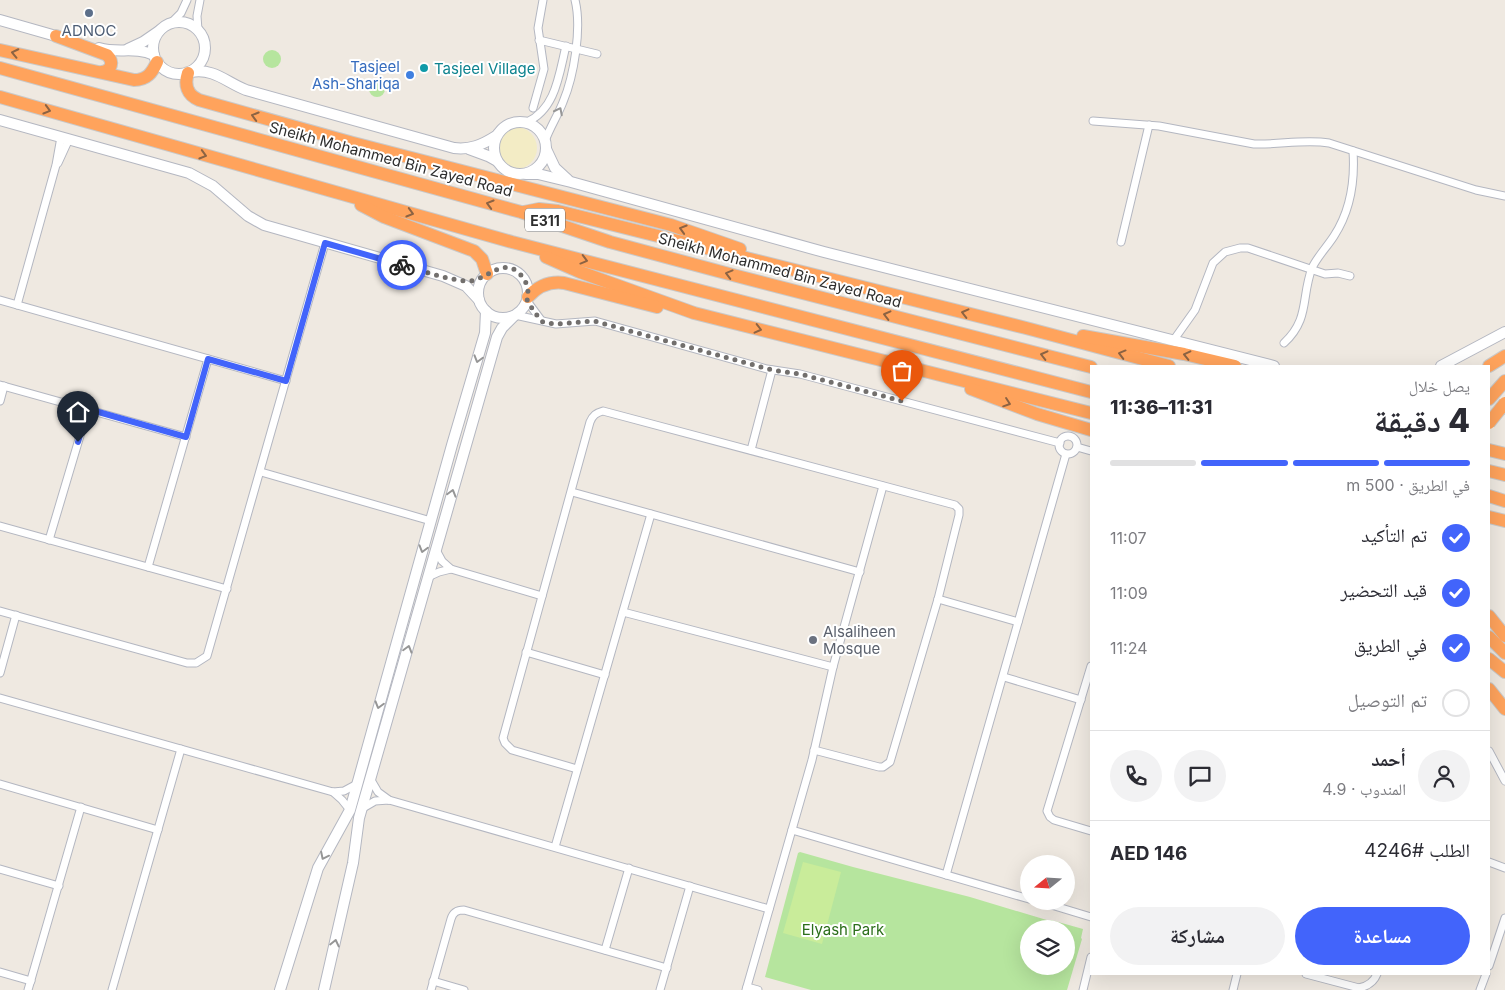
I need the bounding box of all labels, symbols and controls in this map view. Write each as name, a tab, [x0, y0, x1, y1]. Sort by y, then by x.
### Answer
marker: ADNOC	[83, 7, 95, 19]
place label: ADNOC	[62, 21, 116, 40]
one-way arrow	[11, 48, 20, 59]
place label: Tasjeel Ash-Shariqa	[312, 57, 400, 93]
place label: Tasjeel Village	[434, 59, 536, 78]
marker: Tasjeel Village	[418, 62, 430, 74]
marker: Tasjeel Ash-Shariqa	[404, 69, 416, 81]
one-way arrow	[42, 105, 50, 115]
one-way arrow	[553, 107, 563, 116]
one-way arrow	[251, 111, 259, 121]
street label: Sheikh Mohammed Bin Zayed Road	[267, 117, 515, 201]
one-way arrow	[199, 149, 207, 159]
one-way arrow	[486, 199, 494, 209]
one-way arrow	[405, 208, 414, 218]
road number: E311	[525, 208, 565, 232]
one-way arrow	[679, 224, 687, 234]
street label: Sheikh Mohammed Bin Zayed Road	[656, 228, 904, 312]
courier	[377, 240, 427, 290]
icon: bike	[388, 251, 416, 279]
one-way arrow	[579, 255, 587, 265]
one-way arrow	[725, 269, 734, 280]
one-way arrow	[961, 308, 969, 318]
one-way arrow	[882, 310, 891, 321]
one-way arrow	[754, 323, 763, 334]
one-way arrow	[1118, 349, 1126, 359]
pin	[881, 350, 923, 401]
one-way arrow	[1040, 350, 1049, 361]
one-way arrow	[1183, 350, 1192, 361]
one-way arrow	[474, 354, 484, 362]
icon: bag	[888, 357, 916, 385]
text: يصل خلال	[1409, 376, 1470, 396]
pin	[57, 391, 99, 442]
text: 11:31–11:36	[1110, 396, 1212, 419]
one-way arrow	[1002, 397, 1011, 407]
icon: home	[64, 398, 92, 426]
text: 4 دقيقة	[1374, 401, 1470, 440]
text: في الطريق · 500 m	[1346, 475, 1470, 495]
one-way arrow	[446, 489, 457, 498]
text: تم التأكيد	[1361, 524, 1427, 547]
icon: check	[1442, 524, 1470, 552]
text: 11:07	[1110, 528, 1146, 548]
one-way arrow	[419, 544, 429, 552]
text: قيد التحضير	[1340, 579, 1427, 602]
icon: check	[1442, 579, 1470, 607]
text: 11:09	[1110, 583, 1148, 603]
place label: Alsaliheen Mosque	[823, 622, 896, 658]
marker: Alsaliheen Mosque	[807, 634, 819, 646]
text: في الطريق	[1354, 634, 1427, 657]
icon: check	[1442, 634, 1470, 662]
text: 11:24	[1110, 638, 1147, 658]
one-way arrow	[402, 646, 412, 654]
text: تم التوصيل	[1348, 689, 1427, 712]
one-way arrow	[375, 700, 385, 709]
text: أحمد	[1371, 748, 1406, 771]
button: phone	[1110, 750, 1162, 802]
button: chat	[1174, 750, 1226, 802]
button: person	[1418, 750, 1470, 802]
text: المندوب · 4.9	[1322, 779, 1406, 799]
text: الطلب #4246	[1364, 839, 1470, 862]
text: AED 146	[1110, 842, 1187, 865]
one-way arrow	[320, 851, 330, 860]
north arrow	[1020, 855, 1075, 910]
map controls	[1020, 855, 1075, 975]
button: مشاركة	[1110, 907, 1285, 965]
button: مساعدة	[1295, 907, 1470, 965]
park label: Elyash Park	[802, 920, 885, 939]
button: layers	[1020, 920, 1075, 975]
one-way arrow	[329, 938, 340, 947]

